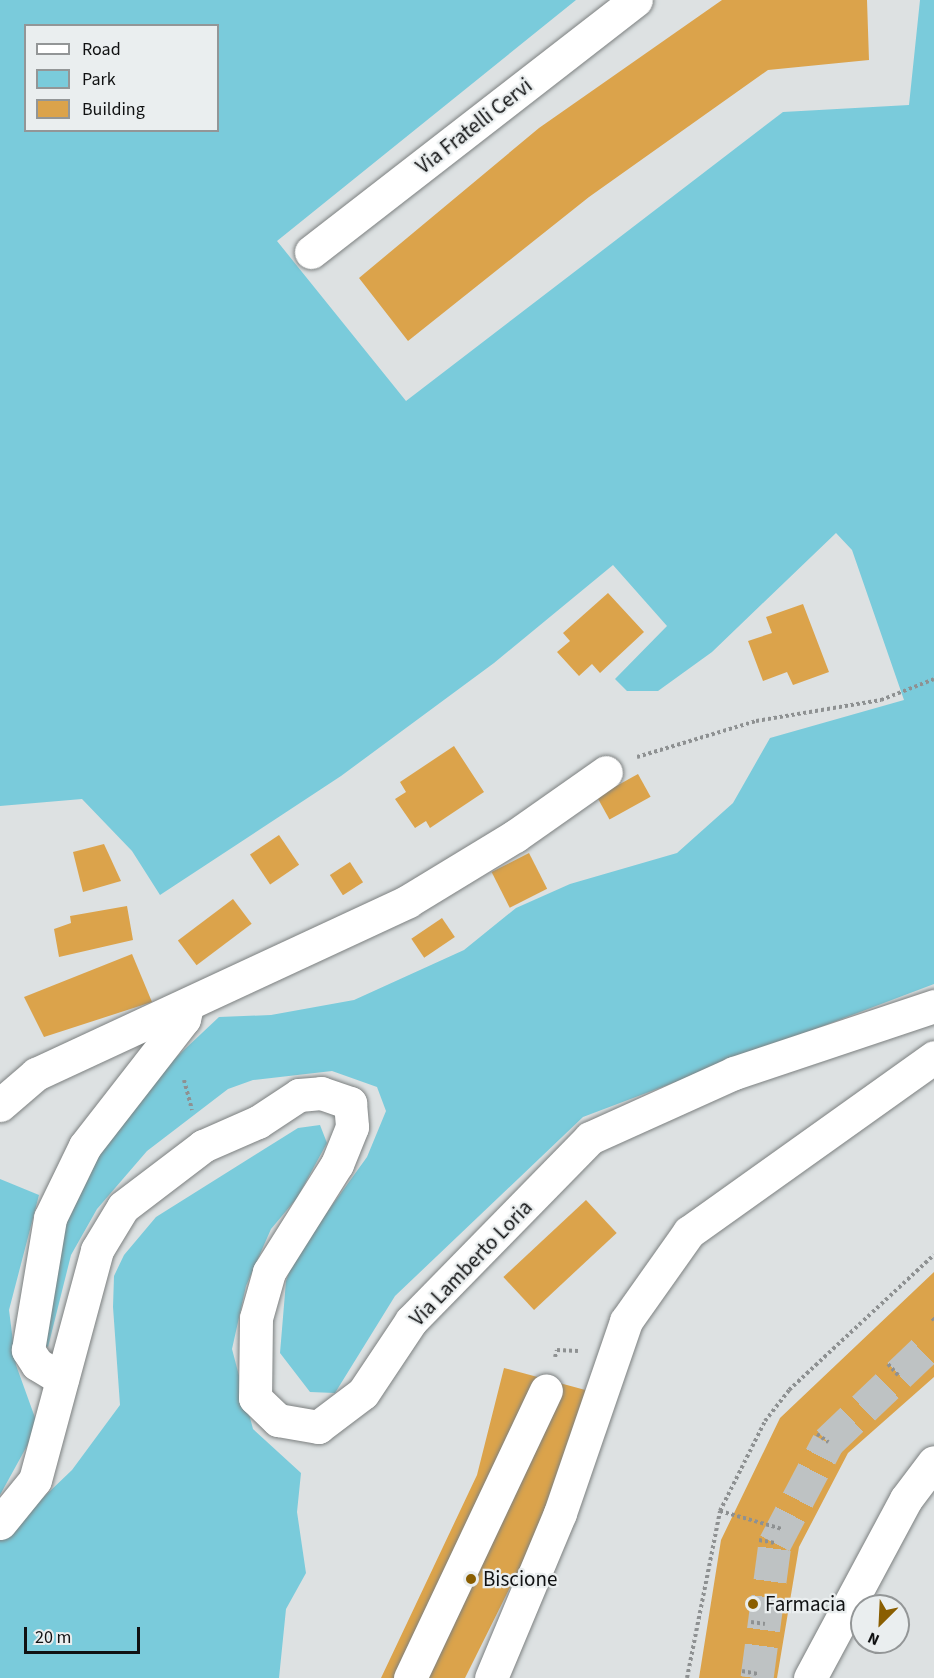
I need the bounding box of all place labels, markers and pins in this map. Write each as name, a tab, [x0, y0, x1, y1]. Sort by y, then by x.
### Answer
place label: Biscione	[483, 1566, 557, 1592]
marker: Biscione	[464, 1572, 478, 1586]
place label: Farmacia	[765, 1591, 846, 1617]
marker: Farmacia	[746, 1597, 760, 1611]

